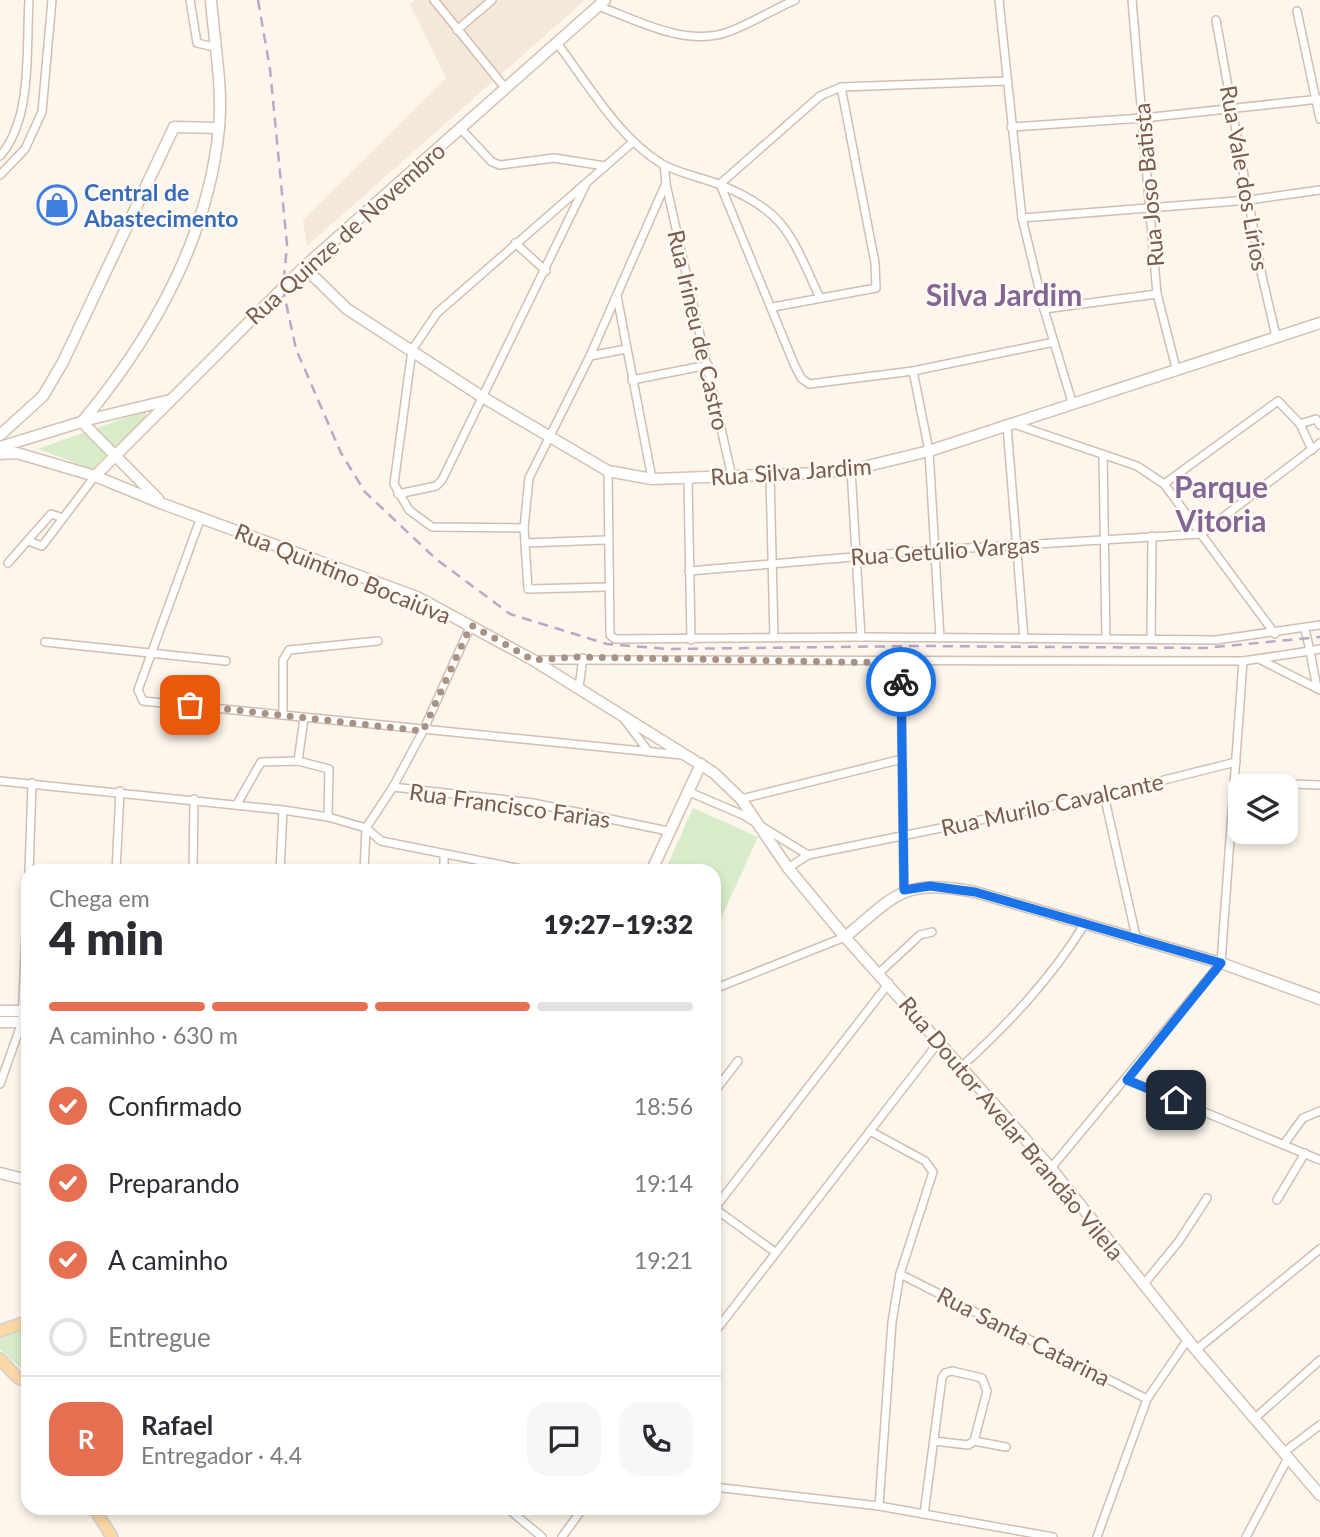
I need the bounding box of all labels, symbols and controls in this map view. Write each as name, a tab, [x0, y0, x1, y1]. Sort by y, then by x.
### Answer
street label: Rua Vale dos Lírios	[1215, 83, 1275, 273]
street label: Rua Joso Batista	[1127, 102, 1169, 268]
street label: Rua Quinze de Novembro	[239, 136, 451, 330]
place label: Central de Abastecimento	[83, 178, 239, 232]
shop icon: Central de Abastecimento	[36, 184, 78, 226]
street label: Rua Irineu de Castro	[662, 227, 736, 433]
district label: Silva Jardim	[926, 276, 1082, 312]
street label: Rua Silva Jardim	[709, 451, 873, 491]
district label: Parque Vitoria	[1174, 468, 1268, 538]
street label: Rua Quintino Bocaiúva	[231, 517, 455, 629]
street label: Rua Getúlio Vargas	[849, 529, 1041, 571]
courier	[866, 647, 936, 717]
icon: bike	[882, 663, 920, 701]
pin	[160, 675, 220, 735]
icon: bag	[171, 686, 209, 724]
street label: Rua Murilo Cavalcante	[938, 767, 1166, 841]
map controls	[1228, 774, 1298, 844]
button: layers	[1228, 774, 1298, 844]
street label: Rua Francisco Farias	[408, 777, 612, 833]
text: Chega em	[49, 884, 150, 912]
text: 19:27–19:32	[543, 908, 693, 940]
text: 4 min	[49, 910, 164, 965]
street label: Rua Doutor Avelar Brandão Vilela	[893, 990, 1131, 1266]
text: A caminho · 630 m	[49, 1021, 238, 1049]
pin	[1146, 1070, 1206, 1130]
icon: home	[1157, 1081, 1195, 1119]
icon: check	[49, 1087, 87, 1125]
text: Confirmado	[108, 1090, 242, 1122]
text: 18:56	[634, 1092, 693, 1120]
icon: check	[49, 1164, 87, 1202]
text: Preparando	[108, 1167, 240, 1199]
text: 19:14	[634, 1169, 693, 1197]
icon: check	[49, 1241, 87, 1279]
text: A caminho	[108, 1244, 228, 1276]
text: 19:21	[634, 1246, 693, 1274]
street label: Rua Santa Catarina	[933, 1280, 1115, 1392]
text: Entregue	[108, 1321, 211, 1353]
button: chat	[527, 1402, 601, 1476]
button: phone	[619, 1402, 693, 1476]
text: Rafael	[141, 1409, 213, 1441]
text: R	[78, 1423, 94, 1455]
text: Entregador · 4.4	[141, 1441, 302, 1469]

